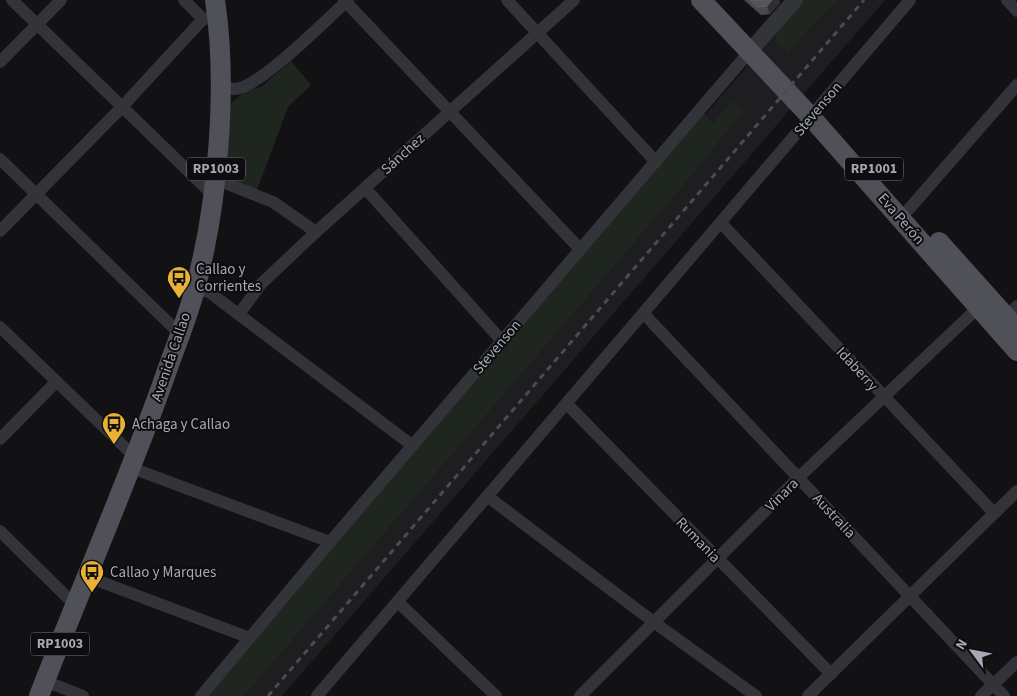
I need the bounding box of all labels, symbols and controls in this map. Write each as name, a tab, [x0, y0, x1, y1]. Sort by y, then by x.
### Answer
street label: Stevenson	[789, 77, 847, 141]
street label: Sánchez	[376, 129, 430, 179]
road number: RP1003	[187, 157, 245, 180]
road number: RP1001	[845, 157, 903, 180]
street label: Eva Perón	[873, 189, 929, 249]
place label: Callao y Corrientes	[196, 259, 261, 297]
bus stop icon: Callao y Corrientes	[166, 265, 192, 299]
street label: Avenida Callao	[146, 310, 196, 404]
street label: Stevenson	[468, 315, 526, 379]
street label: Idaberry	[831, 342, 883, 396]
bus stop icon: Achaga y Callao	[101, 411, 127, 445]
place label: Achaga y Callao	[132, 414, 230, 435]
street label: Vinara	[761, 474, 803, 516]
street label: Australia	[808, 489, 860, 543]
street label: Rumania	[671, 513, 725, 567]
bus stop icon: Callao y Marques	[79, 559, 105, 593]
place label: Callao y Marques	[110, 562, 216, 583]
north arrow	[947, 626, 997, 676]
road number: RP1003	[31, 633, 89, 656]
text: N	[951, 635, 973, 654]

